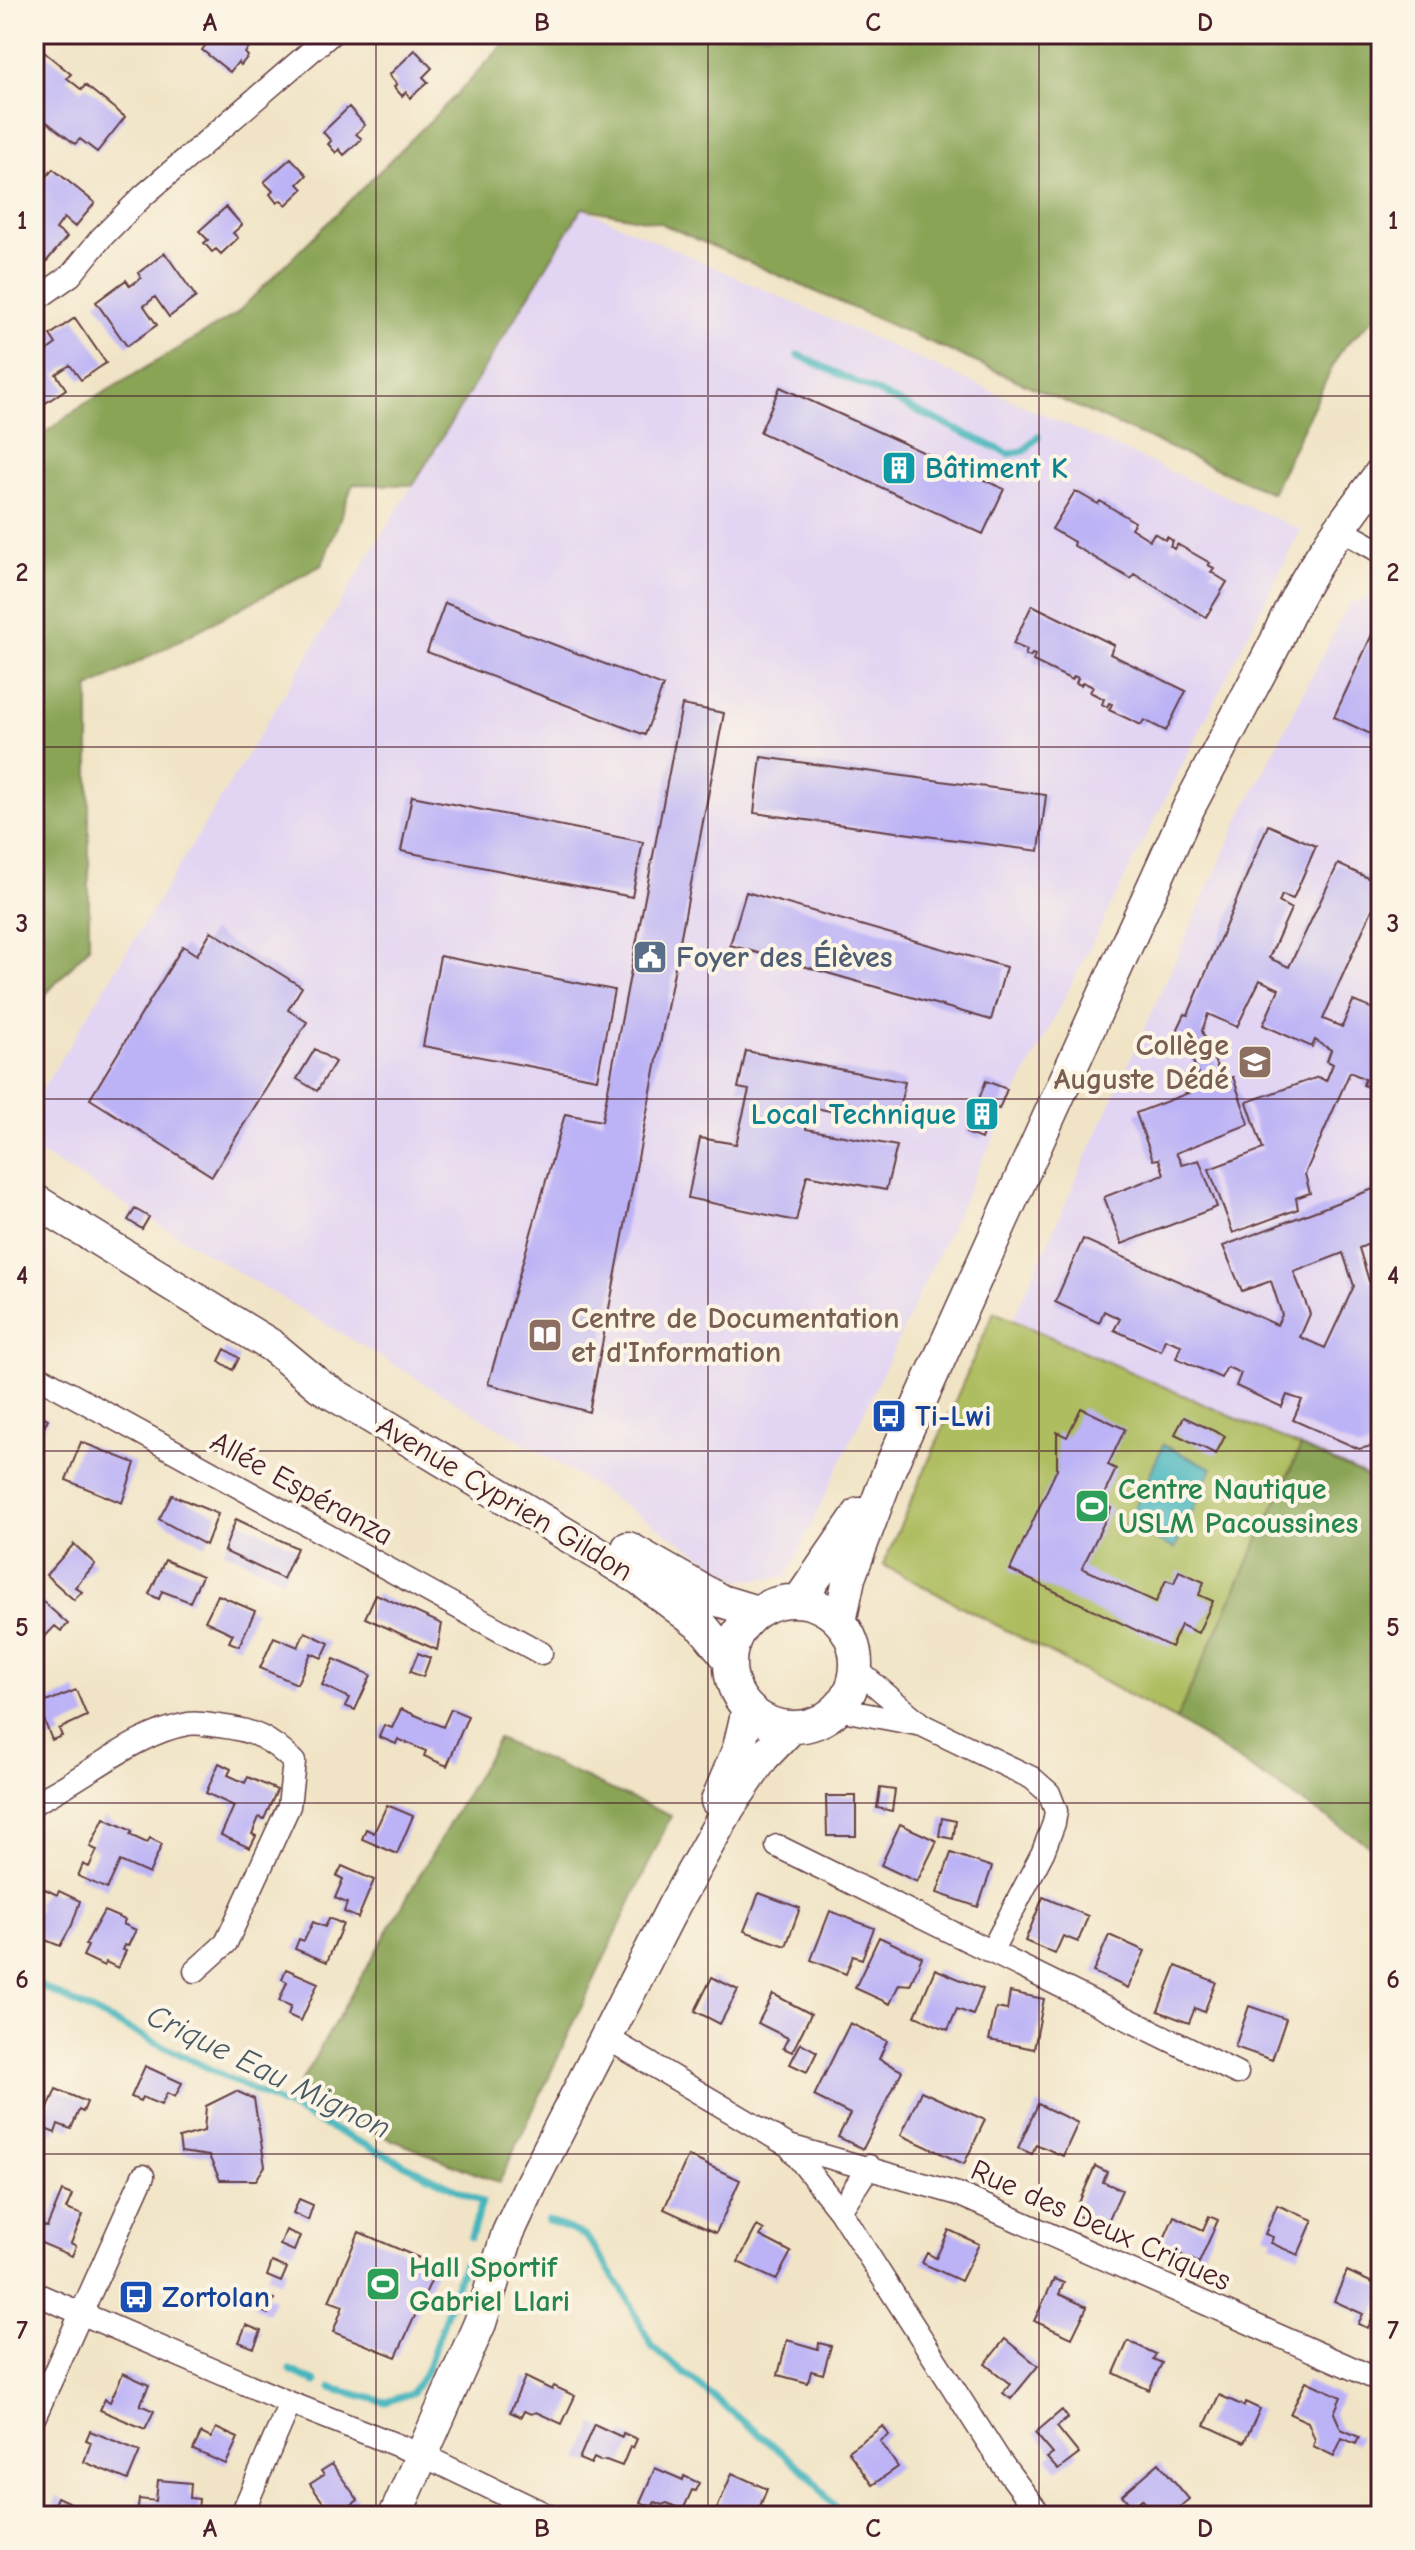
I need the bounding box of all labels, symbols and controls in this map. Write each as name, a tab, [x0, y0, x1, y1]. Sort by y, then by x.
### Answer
text: A	[203, 8, 218, 38]
text: B	[534, 8, 550, 38]
text: C	[865, 8, 881, 38]
text: D	[1197, 8, 1213, 38]
text: 1	[17, 206, 27, 236]
text: 1	[1388, 206, 1398, 236]
building icon: Bâtiment K	[880, 449, 918, 487]
place label: Bâtiment K	[925, 451, 1068, 486]
text: 2	[16, 558, 28, 588]
text: 2	[1387, 558, 1399, 588]
text: 3	[16, 909, 28, 939]
text: 3	[1387, 909, 1399, 939]
public building icon: Foyer des Élèves	[631, 938, 669, 976]
place label: Foyer des Élèves	[676, 939, 893, 975]
place label: Collège Auguste Dédé	[1054, 1028, 1229, 1097]
school or university icon: Collège Auguste Dédé	[1236, 1043, 1274, 1081]
building icon: Local Technique	[963, 1095, 1001, 1133]
place label: Local Technique	[751, 1097, 956, 1132]
text: 4	[16, 1261, 28, 1291]
text: 4	[1387, 1261, 1399, 1291]
place label: Centre de Documentation et d'Information	[571, 1301, 900, 1370]
library icon: Centre de Documentation et d'Information	[526, 1316, 564, 1354]
bus stop icon: Ti-Lwi	[870, 1397, 908, 1435]
place label: Ti-Lwi	[915, 1399, 992, 1434]
street label: Avenue Cyprien Gildon	[370, 1408, 639, 1589]
street label: Allée Espéranza	[204, 1424, 399, 1553]
place label: Centre Nautique USLM Pacoussines	[1118, 1472, 1358, 1541]
sports icon: Centre Nautique USLM Pacoussines	[1073, 1487, 1111, 1525]
text: 5	[15, 1613, 29, 1643]
text: 5	[1386, 1613, 1400, 1643]
text: 6	[15, 1965, 29, 1995]
text: 6	[1386, 1965, 1400, 1995]
water label: Crique Eau Mignon	[141, 1996, 397, 2146]
street label: Rue des Deux Criques	[966, 2152, 1236, 2299]
place label: Hall Sportif Gabriel Llari	[409, 2250, 570, 2319]
sports icon: Hall Sportif Gabriel Llari	[364, 2265, 402, 2303]
bus stop icon: Zortolan	[117, 2278, 155, 2316]
place label: Zortolan	[162, 2280, 270, 2315]
text: 7	[16, 2316, 28, 2346]
text: 7	[1387, 2316, 1399, 2346]
text: A	[203, 2514, 218, 2544]
text: B	[534, 2514, 550, 2544]
text: C	[865, 2514, 881, 2544]
text: D	[1197, 2514, 1213, 2544]

